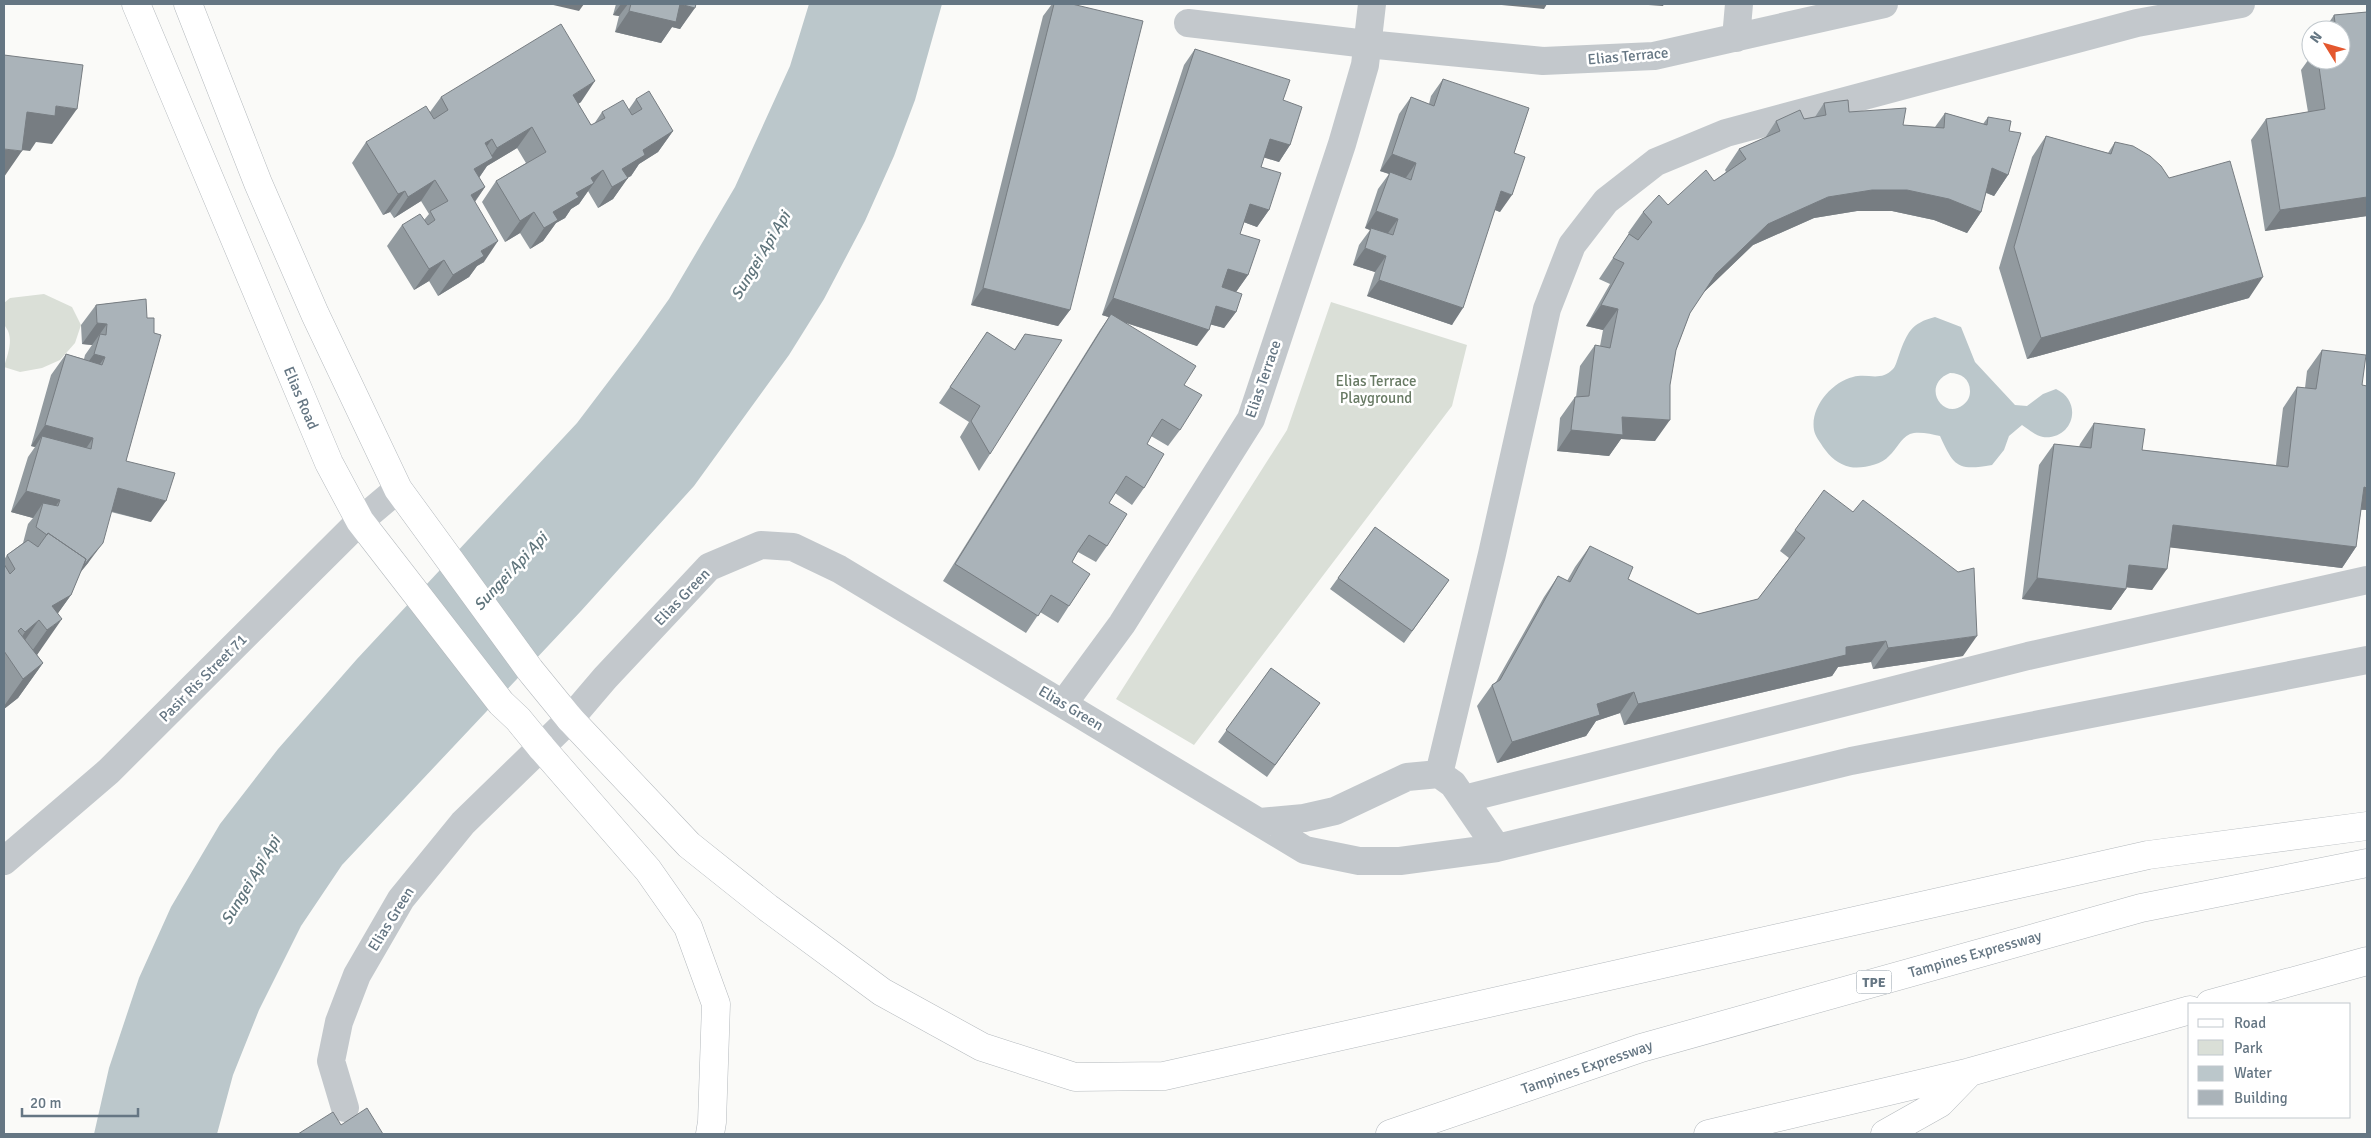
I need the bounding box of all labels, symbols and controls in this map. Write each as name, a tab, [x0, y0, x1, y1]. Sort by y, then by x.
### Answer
north arrow	[2301, 20, 2351, 70]
text: N	[2306, 28, 2326, 46]
street label: Elias Terrace	[1587, 44, 1669, 68]
water label: Sungei Api Api	[727, 206, 796, 303]
street label: Elias Terrace	[1241, 338, 1285, 420]
street label: Elias Road	[280, 364, 322, 432]
park label: Elias Terrace Playground	[1336, 372, 1416, 407]
water label: Sungei Api Api	[470, 527, 553, 615]
street label: Elias Green	[650, 565, 714, 629]
street label: Pasir Ris Street 71	[155, 630, 251, 726]
street label: Elias Green	[1035, 682, 1107, 734]
water label: Sungei Api Api	[217, 831, 286, 928]
street label: Elias Green	[364, 884, 418, 954]
street label: Tampines Expressway	[1906, 926, 2044, 982]
road number: TPE	[1856, 970, 1892, 994]
legend	[2188, 1003, 2351, 1118]
text: Road	[2234, 1014, 2266, 1032]
street label: Tampines Expressway	[1519, 1036, 1655, 1098]
text: Park	[2234, 1039, 2263, 1057]
text: Water	[2234, 1064, 2272, 1082]
scale bar	[22, 1086, 139, 1118]
text: Building	[2234, 1089, 2288, 1107]
text: 20 m	[30, 1094, 61, 1112]

